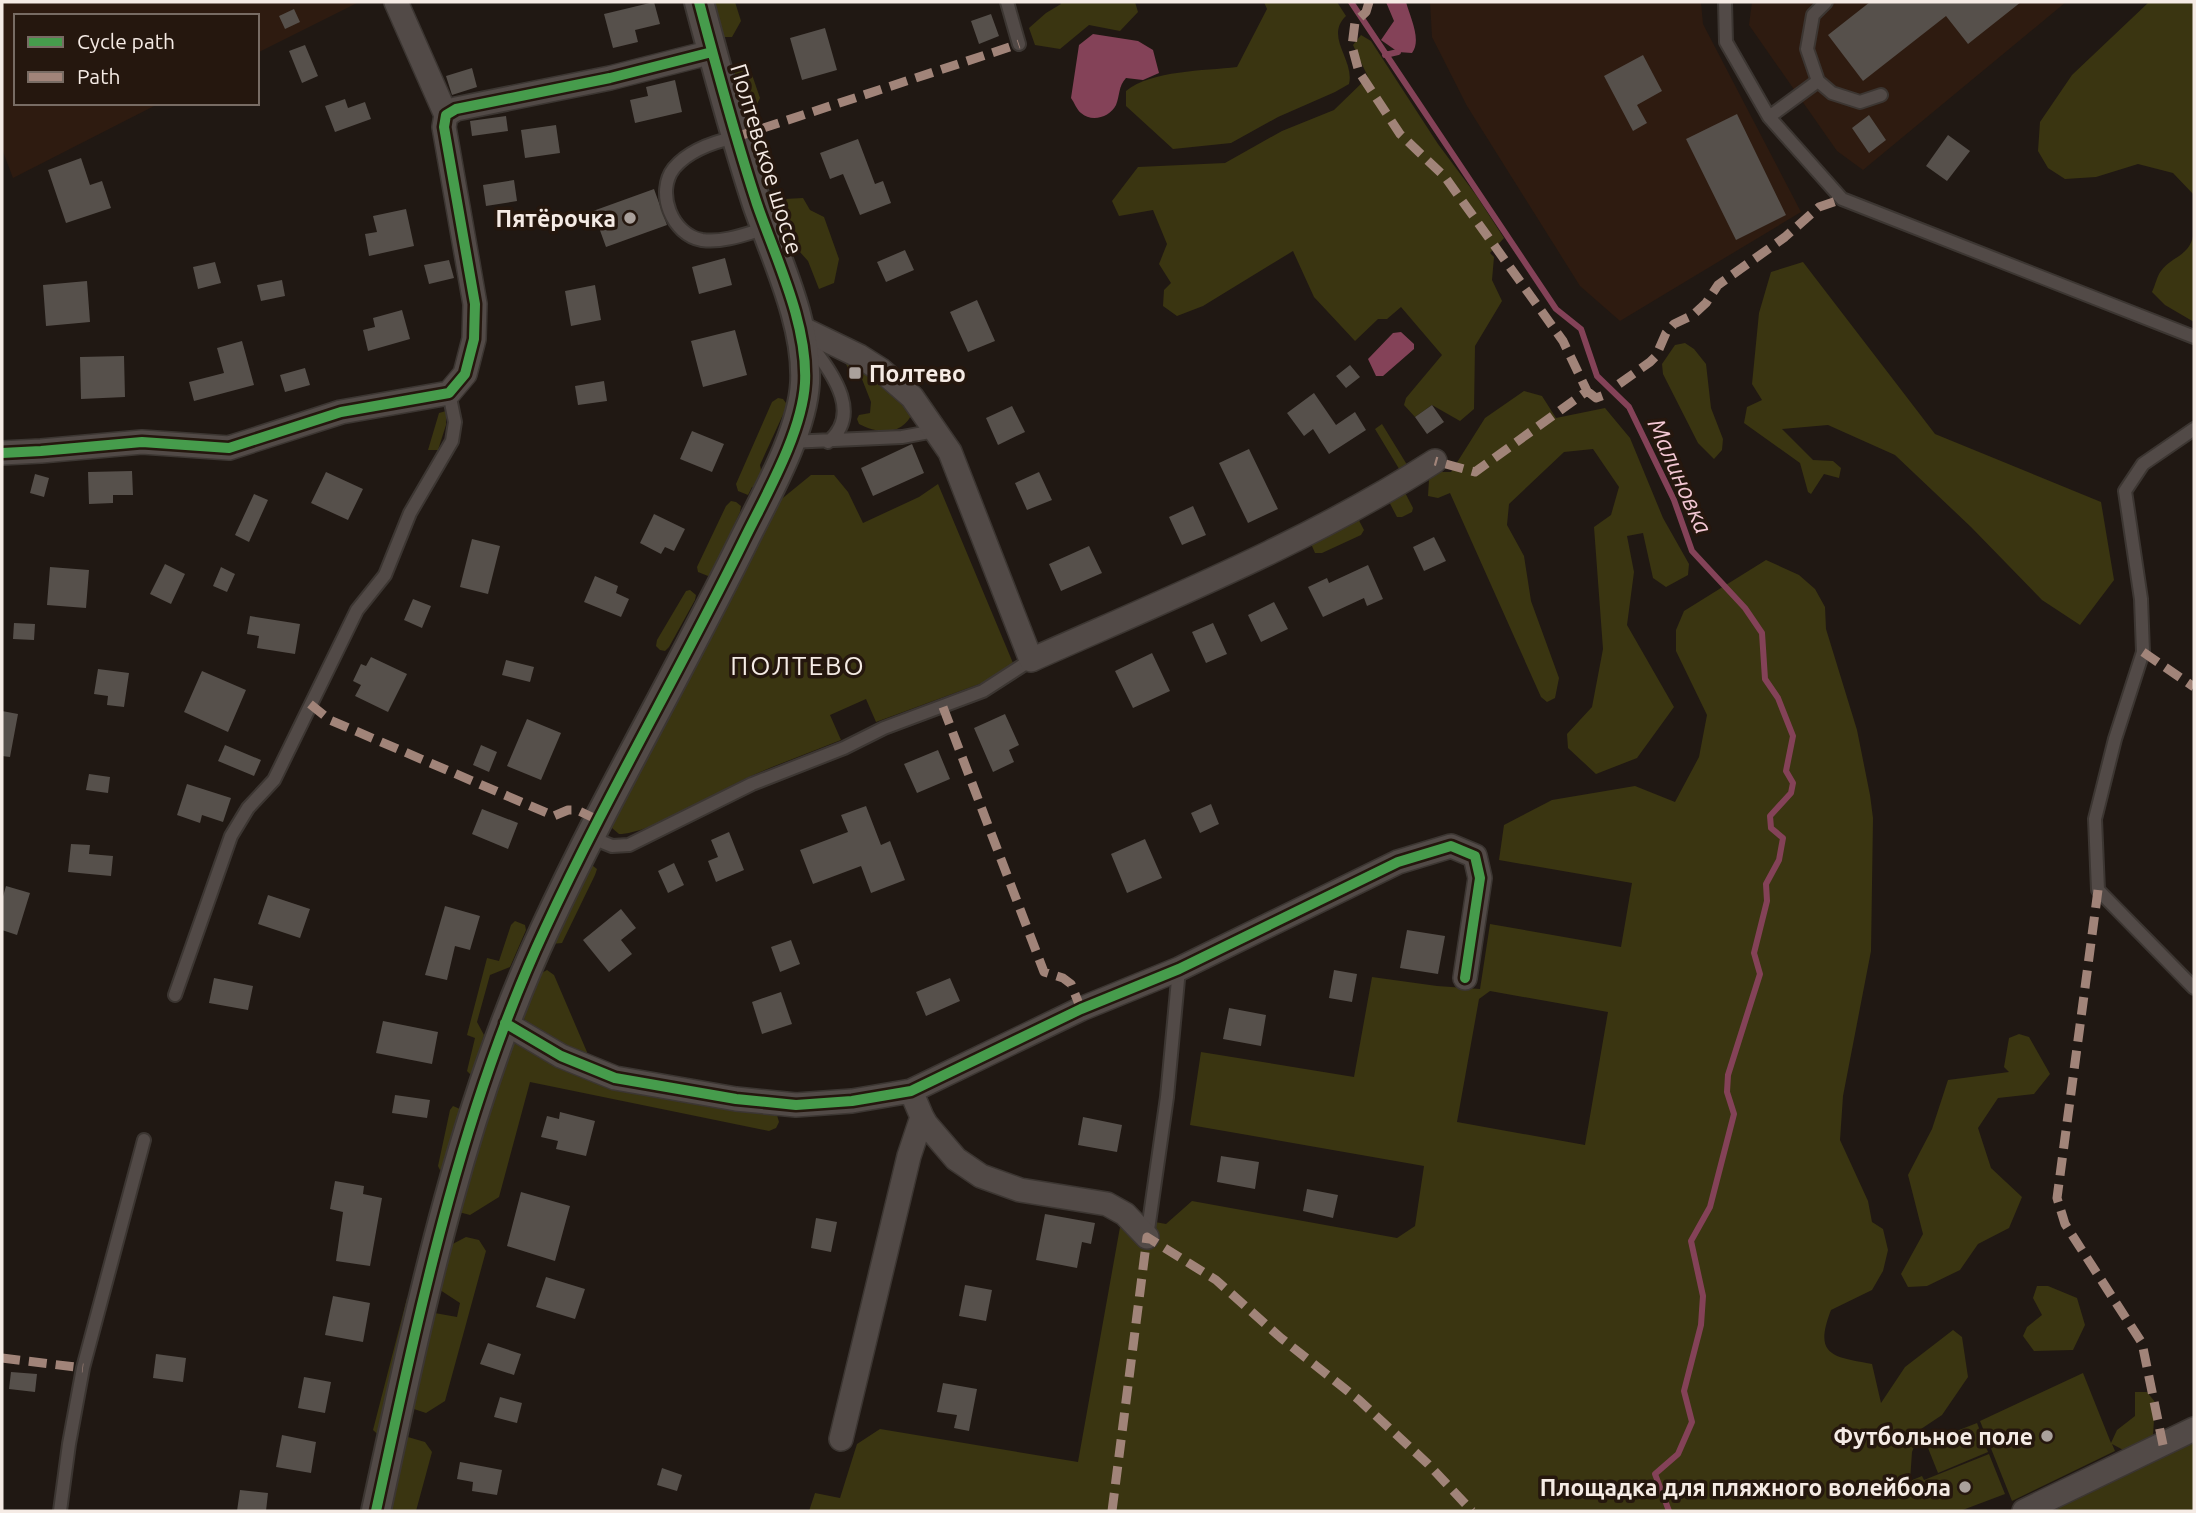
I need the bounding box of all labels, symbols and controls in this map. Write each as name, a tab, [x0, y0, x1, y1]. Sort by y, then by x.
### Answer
legend	[14, 14, 259, 105]
text: Cycle path	[77, 29, 175, 53]
street label: Полтевское шоссе	[726, 61, 808, 257]
text: Path	[77, 64, 120, 88]
place label: Пятёрочка	[496, 206, 616, 231]
marker: Пятёрочка	[622, 210, 638, 226]
place label: Полтево	[869, 361, 966, 386]
marker: Полтево	[847, 365, 863, 381]
water label: Малиновка	[1643, 414, 1717, 538]
district label: ПОЛТЕВО	[730, 651, 866, 680]
place label: Футбольное поле	[1833, 1424, 2033, 1449]
marker: Футбольное поле	[2039, 1428, 2055, 1444]
place label: Площадка для пляжного волейбола	[1540, 1475, 1951, 1500]
marker: Площадка для пляжного волейбола	[1957, 1479, 1973, 1495]

